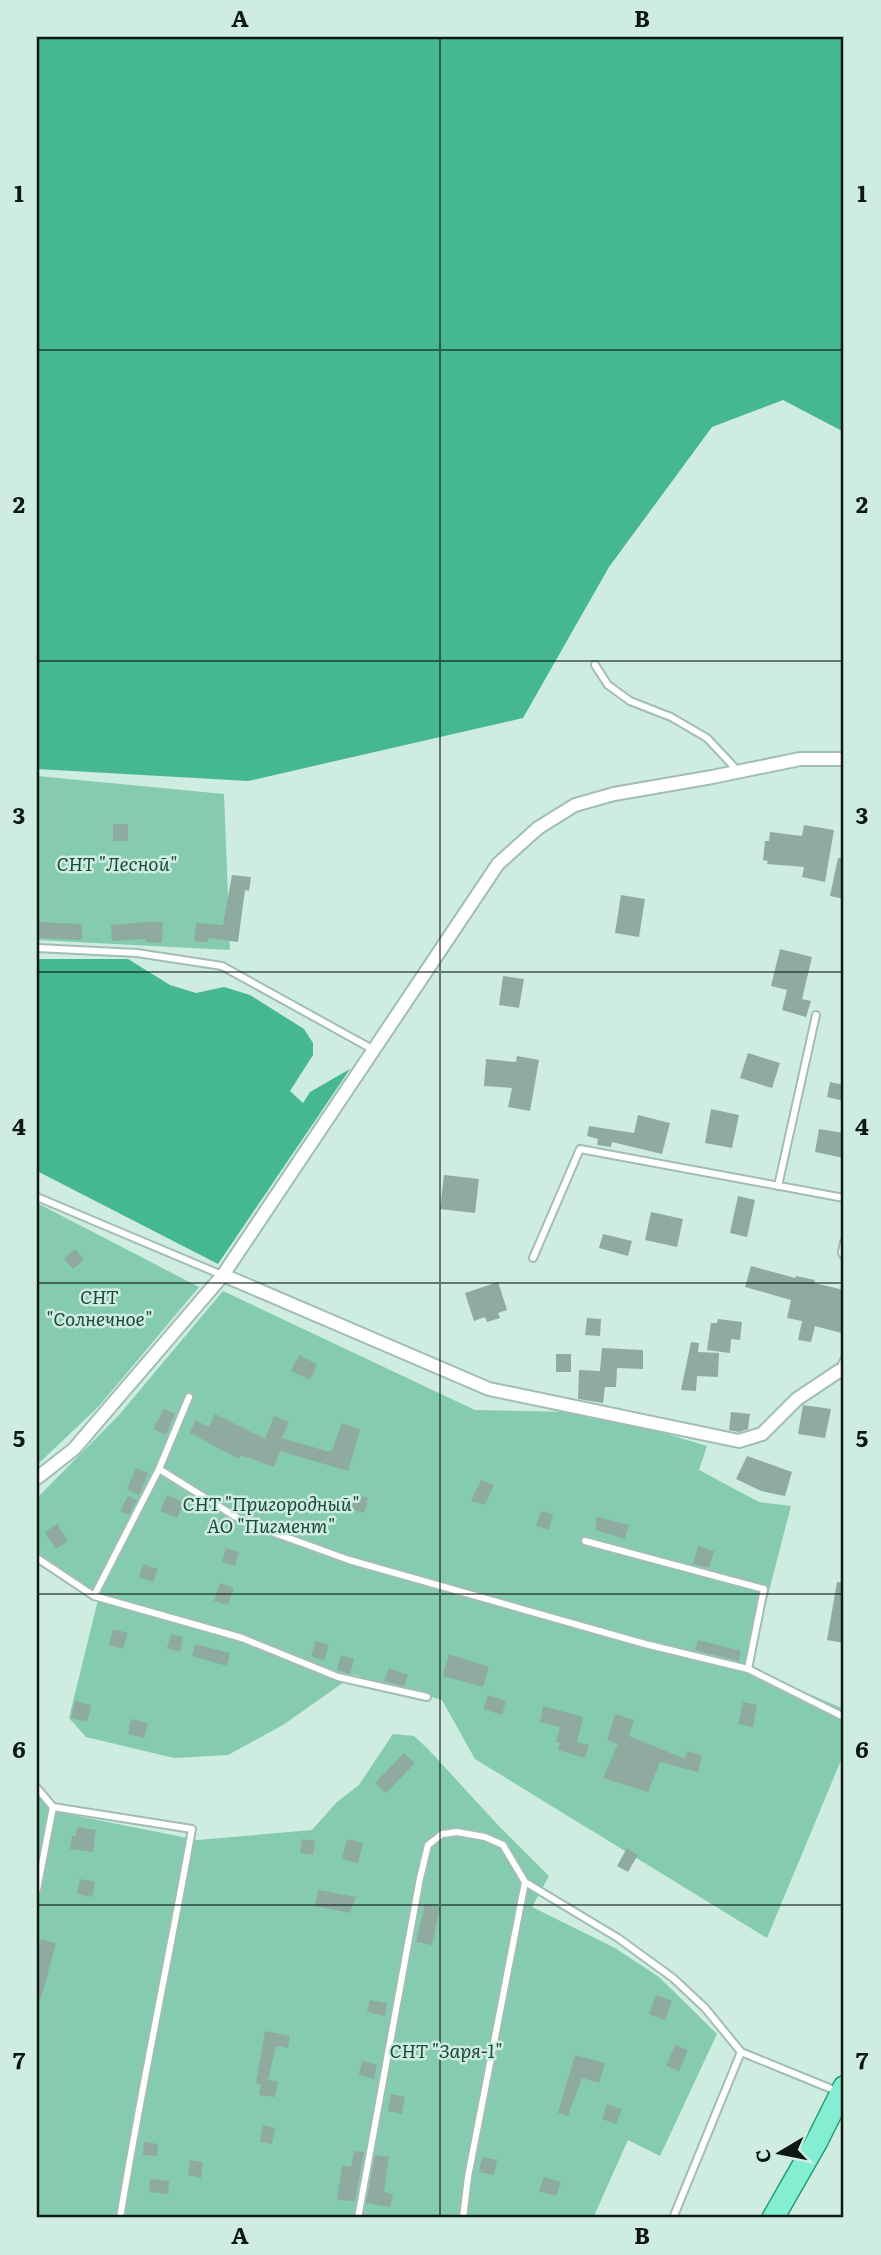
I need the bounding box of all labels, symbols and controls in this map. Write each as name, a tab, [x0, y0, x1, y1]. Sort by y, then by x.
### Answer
text: A	[231, 0, 249, 34]
text: B	[634, 0, 650, 34]
text: 1	[14, 175, 24, 209]
text: 1	[857, 175, 867, 209]
text: 2	[13, 486, 25, 520]
text: 2	[856, 486, 868, 520]
text: 3	[13, 797, 25, 831]
text: 3	[856, 797, 868, 831]
park label: СНТ "Лесной"	[57, 849, 177, 877]
text: 4	[12, 1108, 26, 1142]
text: 4	[855, 1108, 869, 1142]
park label: СНТ "Солнечное"	[46, 1282, 152, 1332]
text: 5	[13, 1420, 25, 1454]
text: 5	[856, 1420, 868, 1454]
park label: СНТ "Пригородный" АО "Пигмент"	[183, 1489, 359, 1539]
text: 6	[12, 1731, 26, 1765]
text: 6	[855, 1731, 869, 1765]
park label: СНТ "Заря-1"	[390, 2036, 502, 2064]
text: 7	[13, 2042, 26, 2076]
text: 7	[856, 2042, 869, 2076]
north arrow	[744, 2118, 814, 2188]
text: С	[747, 2147, 777, 2165]
text: A	[231, 2217, 249, 2251]
text: B	[634, 2217, 650, 2251]

